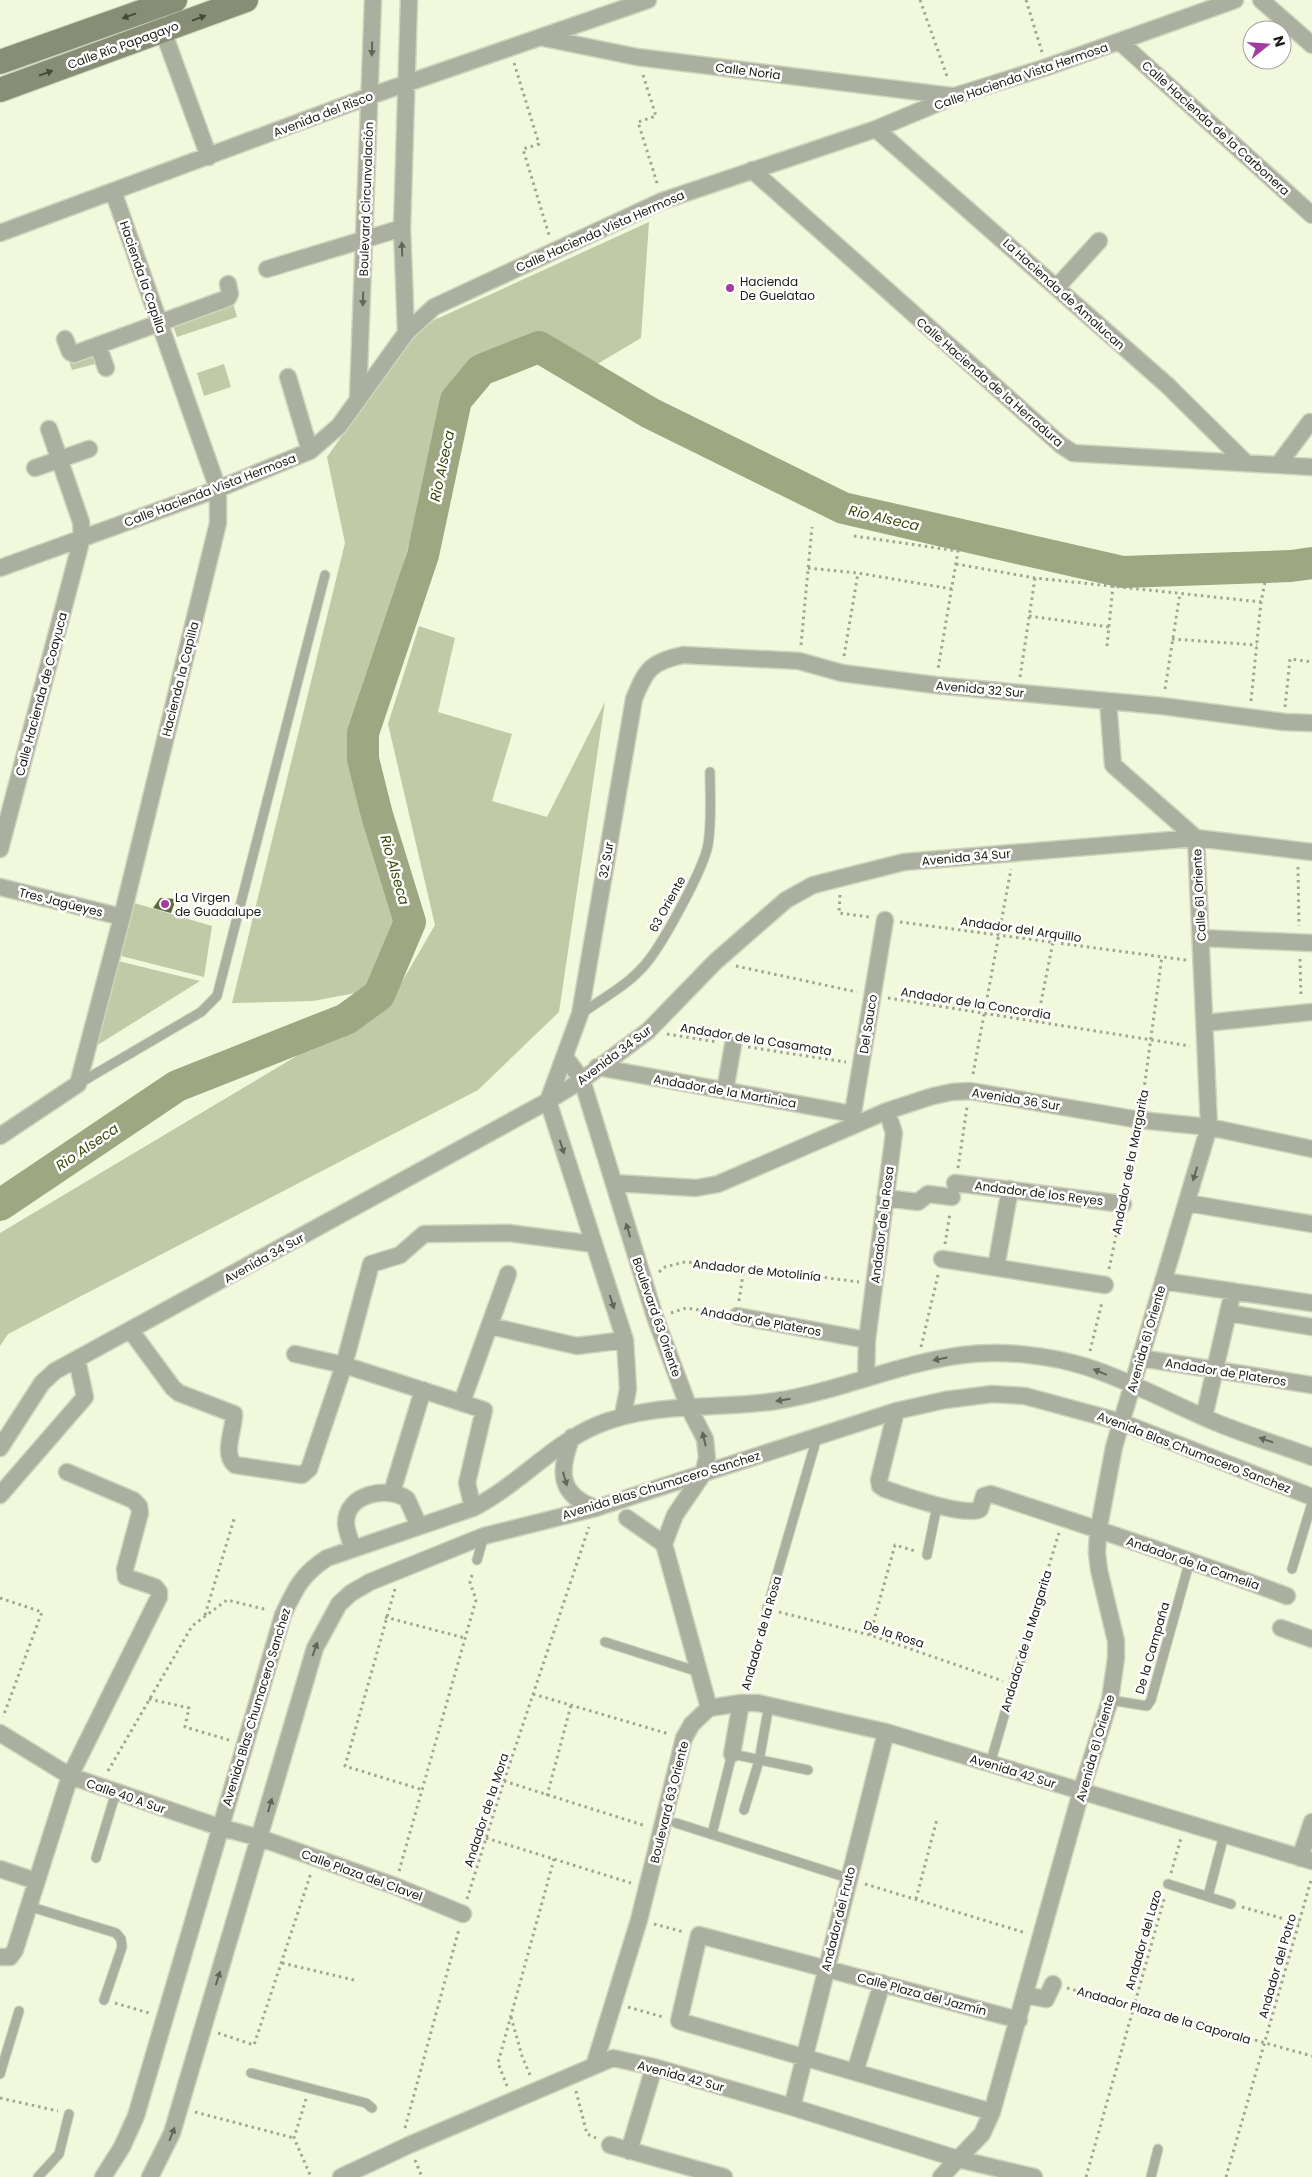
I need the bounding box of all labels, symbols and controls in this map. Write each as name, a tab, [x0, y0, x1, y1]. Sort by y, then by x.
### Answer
one-way arrow	[122, 13, 137, 20]
one-way arrow	[191, 14, 206, 21]
street label: Calle Río Papagayo	[65, 17, 181, 73]
north arrow	[1242, 20, 1292, 70]
text: N	[1268, 33, 1291, 49]
street label: Calle Hacienda Vista Hermosa	[932, 38, 1110, 114]
one-way arrow	[367, 41, 375, 57]
street label: Calle Hacienda de la Carbonera	[1138, 57, 1294, 199]
street label: Calle Noria	[714, 59, 782, 83]
one-way arrow	[39, 69, 54, 77]
street label: Avenida del Risco	[271, 87, 376, 141]
street label: Boulevard Circunvalación	[355, 121, 377, 277]
street label: Calle Hacienda Vista Hermosa	[513, 186, 687, 276]
street label: Hacienda la Capilla	[116, 218, 170, 336]
street label: La Hacienda de Amalucan	[999, 235, 1129, 353]
one-way arrow	[398, 241, 406, 257]
place label: Hacienda De Guelatao	[740, 273, 815, 304]
marker: Hacienda De Guelatao	[724, 282, 736, 294]
one-way arrow	[358, 291, 366, 307]
street label: Calle Hacienda de la Herradura	[913, 313, 1067, 451]
water label: Rio Alseca	[425, 428, 459, 503]
street label: Calle Hacienda Vista Hermosa	[122, 449, 298, 531]
water label: Rio Alseca	[847, 500, 922, 536]
street label: Calle Hacienda de Coayuca	[11, 610, 71, 778]
street label: Hacienda la Capilla	[157, 620, 203, 738]
street label: Avenida 32 Sur	[935, 677, 1025, 701]
water label: Rio Alseca	[375, 833, 415, 908]
street label: 32 Sur	[594, 840, 618, 879]
street label: Avenida 34 Sur	[921, 845, 1012, 869]
street label: Calle 61 Oriente	[1188, 848, 1210, 942]
street label: 63 Oriente	[645, 873, 689, 935]
street label: Tres Jagüeyes	[17, 883, 105, 921]
place label: La Virgen de Guadalupe	[175, 889, 261, 920]
marker: La Virgen de Guadalupe	[159, 898, 171, 910]
street label: Andador del Arquillo	[959, 912, 1083, 946]
street label: Andador de la Concordia	[900, 983, 1052, 1023]
street label: Del Sauco	[855, 993, 881, 1055]
street label: Andador de la Casamata	[679, 1019, 833, 1059]
street label: Avenida 34 Sur	[573, 1021, 655, 1089]
street label: Andador de la Martinica	[652, 1070, 798, 1112]
street label: Avenida 36 Sur	[971, 1084, 1062, 1114]
street label: Andador de la Margarita	[1108, 1088, 1152, 1236]
water label: Rio Alseca	[52, 1118, 123, 1175]
one-way arrow	[559, 1140, 566, 1155]
street label: Andador de la Rosa	[866, 1165, 898, 1285]
one-way arrow	[1191, 1167, 1199, 1182]
street label: Andador de los Reyes	[974, 1177, 1104, 1209]
one-way arrow	[624, 1222, 632, 1237]
street label: Avenida 34 Sur	[221, 1229, 308, 1287]
street label: Boulevard 63 Oriente	[629, 1255, 685, 1379]
street label: Andador de Motolinía	[692, 1255, 822, 1285]
street label: Avenida 61 Oriente	[1123, 1283, 1169, 1395]
one-way arrow	[609, 1295, 617, 1310]
street label: Andador de Plateros	[699, 1302, 823, 1340]
street label: Andador de Plateros	[1164, 1354, 1288, 1390]
one-way arrow	[931, 1356, 947, 1364]
one-way arrow	[1092, 1368, 1107, 1375]
one-way arrow	[774, 1396, 790, 1404]
street label: Avenida Blas Chumacero Sanchez	[1095, 1407, 1293, 1497]
one-way arrow	[700, 1432, 708, 1447]
one-way arrow	[1258, 1436, 1273, 1444]
street label: Avenida Blas Chumacero Sanchez	[560, 1447, 762, 1523]
one-way arrow	[561, 1472, 569, 1487]
street label: Andador de la Camelia	[1124, 1532, 1262, 1594]
street label: Andador de la Margarita	[996, 1568, 1056, 1714]
street label: Andador de la Rosa	[737, 1574, 785, 1692]
street label: De la Campaña	[1131, 1600, 1173, 1696]
street label: Avenida Blas Chumacero Sanchez	[218, 1606, 294, 1808]
street label: De la Rosa	[862, 1616, 926, 1652]
one-way arrow	[312, 1642, 319, 1657]
street label: Avenida 61 Oriente	[1072, 1692, 1118, 1804]
street label: Boulevard 63 Oriente	[646, 1739, 692, 1865]
street label: Avenida 42 Sur	[968, 1750, 1059, 1792]
street label: Andador de la Mora	[460, 1751, 512, 1869]
street label: Calle 40 A Sur	[84, 1774, 168, 1818]
one-way arrow	[266, 1798, 274, 1813]
street label: Calle Plaza del Clavel	[299, 1845, 425, 1905]
street label: Andador del Fruto	[817, 1865, 859, 1973]
street label: Andador del Lazo	[1121, 1888, 1166, 1992]
street label: Andador del Potro	[1254, 1911, 1300, 2020]
street label: Calle Plaza del Jazmín	[855, 1969, 989, 2019]
one-way arrow	[215, 1970, 223, 1985]
street label: Andador Plaza de la Caporala	[1075, 1982, 1253, 2048]
street label: Avenida 42 Sur	[636, 2056, 727, 2096]
one-way arrow	[169, 2126, 176, 2141]

